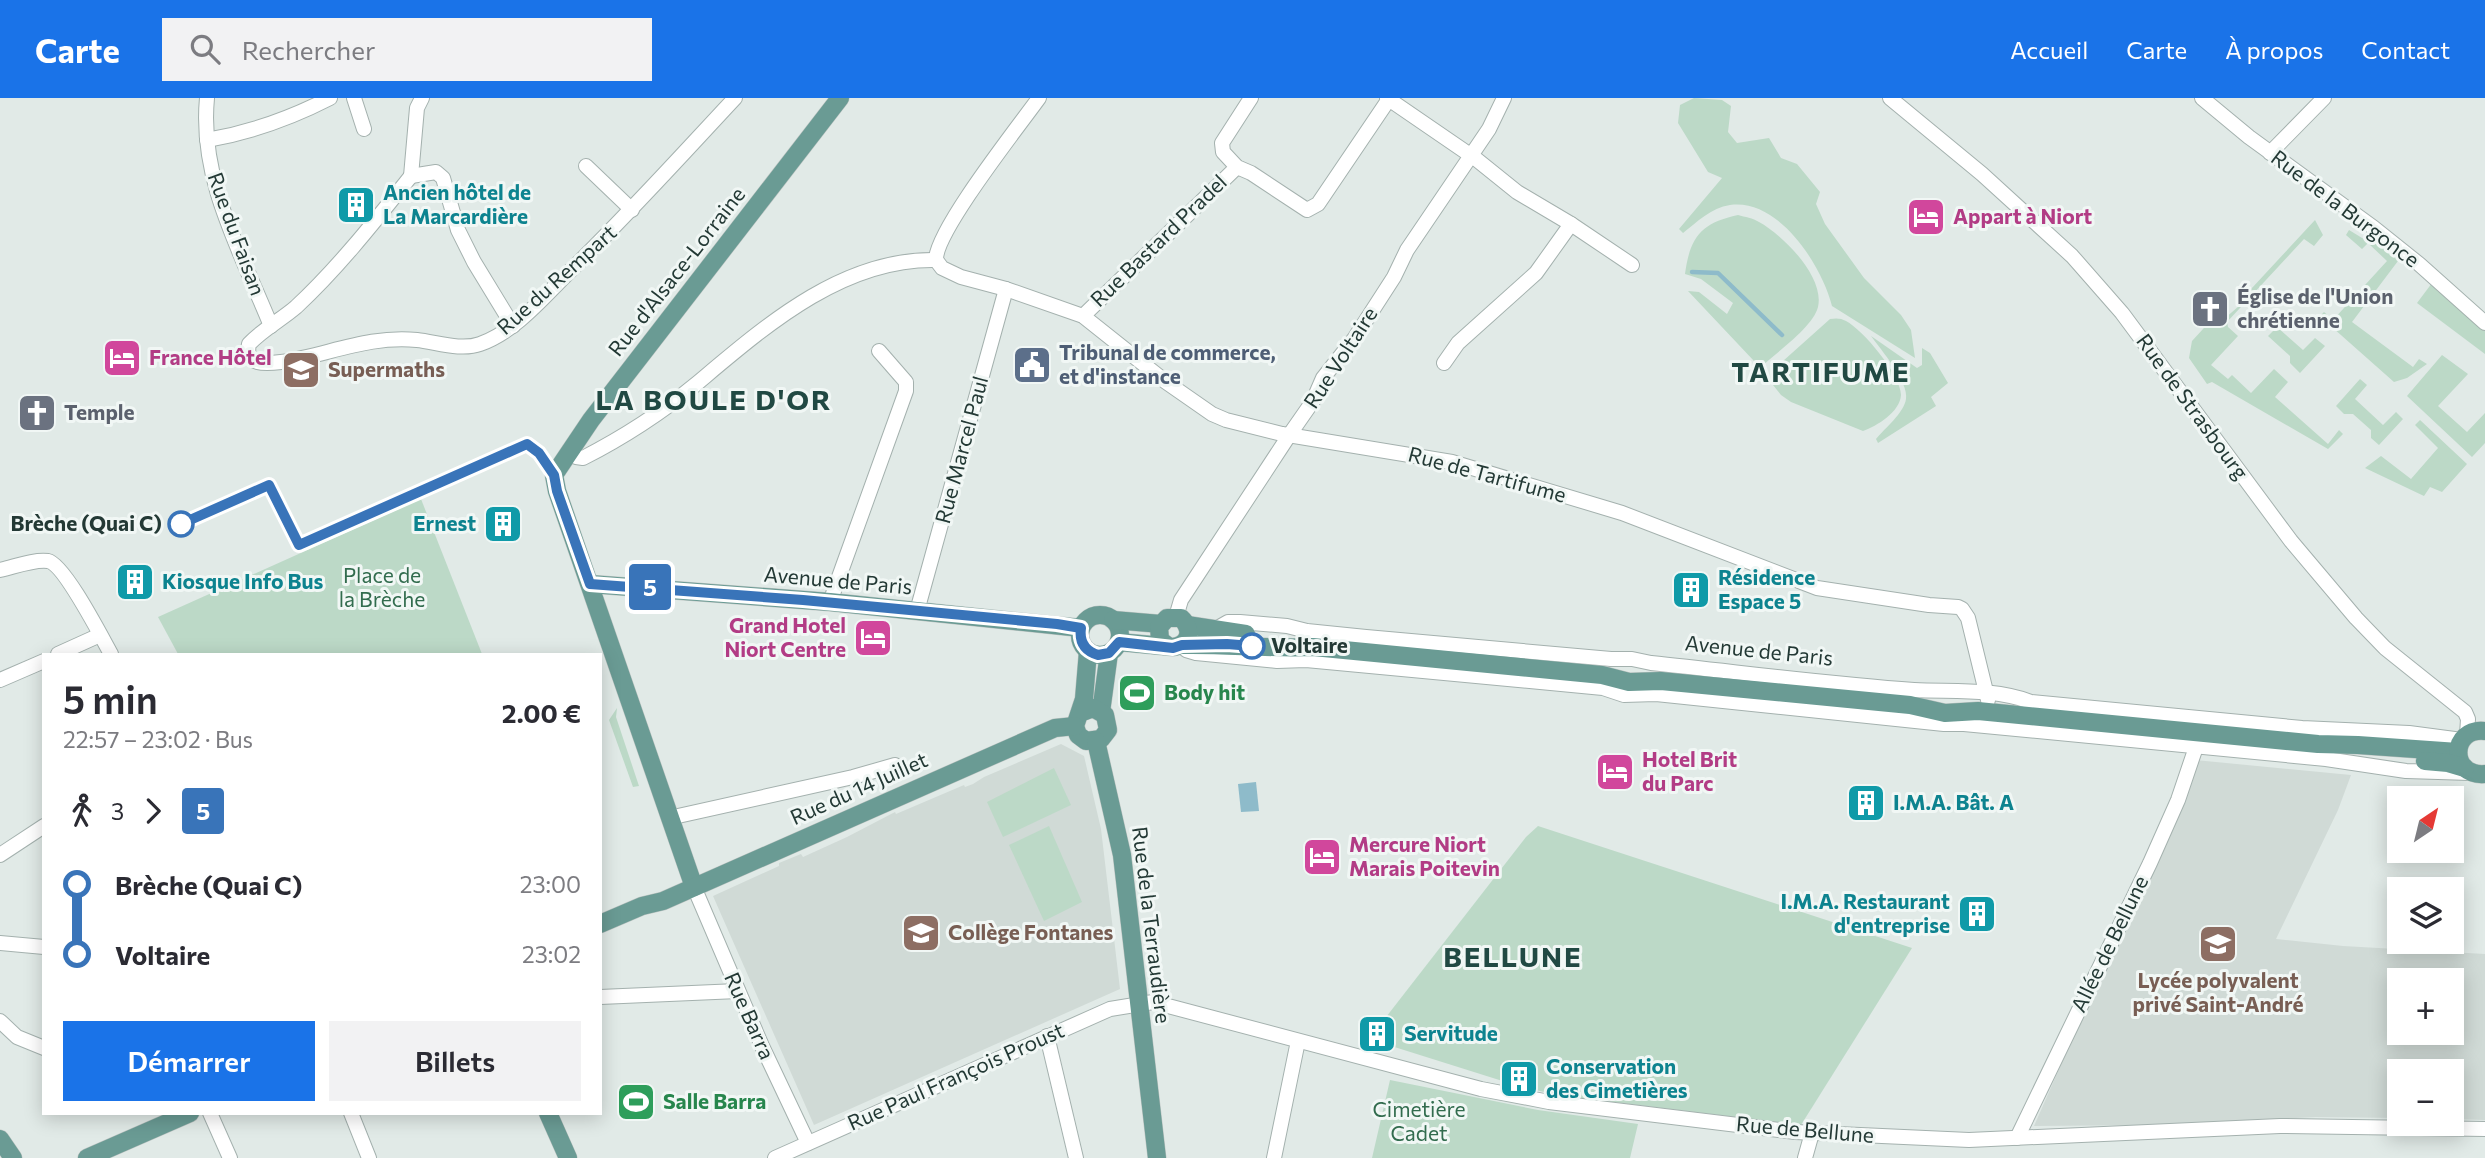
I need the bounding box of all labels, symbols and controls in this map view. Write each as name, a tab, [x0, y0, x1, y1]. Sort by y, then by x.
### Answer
search box	[162, 18, 652, 81]
text: Carte	[35, 29, 120, 70]
icon: search	[186, 30, 224, 68]
text: Rechercher	[242, 34, 375, 65]
text: Accueil	[2010, 35, 2088, 64]
text: Carte	[2126, 35, 2187, 64]
text: À propos	[2225, 35, 2323, 64]
text: Contact	[2361, 35, 2450, 64]
street label: Rue de la Burgonce	[2267, 144, 2425, 272]
street label: Rue du Faisan	[204, 168, 271, 298]
street label: Rue Bastard Pradel	[1085, 169, 1231, 311]
place label: Ancien hôtel de La Marcardière	[383, 179, 531, 228]
street label: Rue d'Alsace-Lorraine	[602, 182, 749, 360]
building icon: Ancien hôtel de La Marcardière	[335, 184, 377, 226]
hotel icon: Appart à Niort	[1905, 196, 1947, 238]
place label: Appart à Niort	[1953, 203, 2092, 228]
street label: Rue du Rempart	[491, 219, 621, 339]
place label: Église de l'Union chrétienne	[2237, 283, 2393, 332]
church icon: Église de l'Union chrétienne	[2189, 288, 2231, 330]
street label: Rue Voltaire	[1298, 302, 1382, 413]
street label: Rue de Strasbourg	[2132, 328, 2254, 484]
hotel icon: France Hôtel	[101, 337, 143, 379]
place label: Tribunal de commerce, et d'instance	[1059, 339, 1276, 388]
place label: France Hôtel	[149, 344, 272, 369]
public building icon: Tribunal de commerce, et d'instance	[1011, 344, 1053, 386]
school or university icon: Supermaths	[280, 349, 322, 391]
district label: TARTIFUME	[1731, 354, 1911, 388]
place label: Supermaths	[328, 356, 445, 381]
street label: Rue Marcel Paul	[929, 373, 992, 526]
district label: LA BOULE D'OR	[596, 382, 832, 416]
church icon: Temple	[16, 392, 58, 434]
place label: Temple	[64, 399, 135, 424]
street label: Rue de Tartifume	[1406, 440, 1569, 507]
building icon: Ernest	[482, 503, 524, 545]
place label: Brèche (Quai C)	[11, 510, 162, 535]
place label: Ernest	[413, 510, 476, 535]
marker: Brèche (Quai C)	[168, 511, 194, 537]
building icon: Kiosque Info Bus	[114, 561, 156, 603]
street label: Avenue de Paris	[763, 561, 913, 598]
park label: Place de la Brèche	[339, 562, 425, 611]
line badge: 5	[627, 564, 673, 610]
place label: Résidence Espace 5	[1718, 564, 1815, 613]
place label: Kiosque Info Bus	[162, 568, 323, 593]
building icon: Résidence Espace 5	[1670, 569, 1712, 611]
text: 5	[643, 572, 657, 601]
place label: Grand Hotel Niort Centre	[724, 612, 846, 661]
hotel icon: Grand Hotel Niort Centre	[852, 617, 894, 659]
street label: Avenue de Paris	[1684, 629, 1834, 670]
place label: Voltaire	[1271, 632, 1348, 657]
marker: Voltaire	[1239, 633, 1265, 659]
sports icon: Body hit	[1116, 672, 1158, 714]
text: 5 min	[63, 675, 158, 722]
place label: Body hit	[1164, 679, 1245, 704]
text: 2.00 €	[502, 697, 581, 728]
text: 22:57 – 23:02 · Bus	[63, 725, 253, 753]
street label: Rue du 14 Juillet	[786, 746, 931, 829]
place label: Hotel Brit du Parc	[1642, 746, 1737, 795]
hotel icon: Hotel Brit du Parc	[1594, 751, 1636, 793]
building icon: I.M.A. Bât. A	[1845, 782, 1887, 824]
north arrow	[2387, 786, 2464, 863]
map controls	[2387, 786, 2464, 1136]
place label: I.M.A. Bât. A	[1893, 789, 2014, 814]
icon: walk	[63, 792, 101, 830]
icon: forward	[134, 792, 172, 830]
text: 5	[196, 796, 210, 825]
text: 3	[111, 797, 124, 825]
street label: Rue de la Terraudière	[1128, 825, 1177, 1025]
place label: Mercure Niort Marais Poitevin	[1349, 831, 1500, 880]
hotel icon: Mercure Niort Marais Poitevin	[1301, 836, 1343, 878]
text: Brèche (Quai C)	[115, 869, 303, 900]
text: 23:00	[520, 870, 581, 898]
street label: Allée de Bellune	[2065, 871, 2152, 1016]
button: layers	[2387, 877, 2464, 954]
place label: I.M.A. Restaurant d'entreprise	[1780, 888, 1950, 937]
building icon: I.M.A. Restaurant d'entreprise	[1956, 893, 1998, 935]
school or university icon: Collège Fontanes	[900, 912, 942, 954]
place label: Collège Fontanes	[948, 919, 1114, 944]
school or university icon: Lycée polyvalent privé Saint-André	[2197, 923, 2239, 965]
text: Voltaire	[115, 939, 210, 970]
district label: BELLUNE	[1443, 939, 1583, 973]
text: 23:02	[522, 940, 581, 968]
place label: Lycée polyvalent privé Saint-André	[2132, 967, 2304, 1016]
street label: Rue Barra	[720, 968, 781, 1063]
button: +	[2387, 968, 2464, 1045]
building icon: Servitude	[1356, 1013, 1398, 1055]
street label: Rue Paul François Proust	[843, 1017, 1068, 1135]
place label: Servitude	[1404, 1020, 1498, 1045]
button: Démarrer	[63, 1021, 315, 1101]
button: Billets	[329, 1021, 581, 1101]
place label: Conservation des Cimetières	[1546, 1053, 1688, 1102]
building icon: Conservation des Cimetières	[1498, 1058, 1540, 1100]
button: −	[2387, 1059, 2464, 1136]
sports icon: Salle Barra	[615, 1081, 657, 1123]
place label: Salle Barra	[663, 1088, 766, 1113]
park label: Cimetière Cadet	[1372, 1096, 1466, 1145]
street label: Rue de Bellune	[1735, 1110, 1875, 1147]

